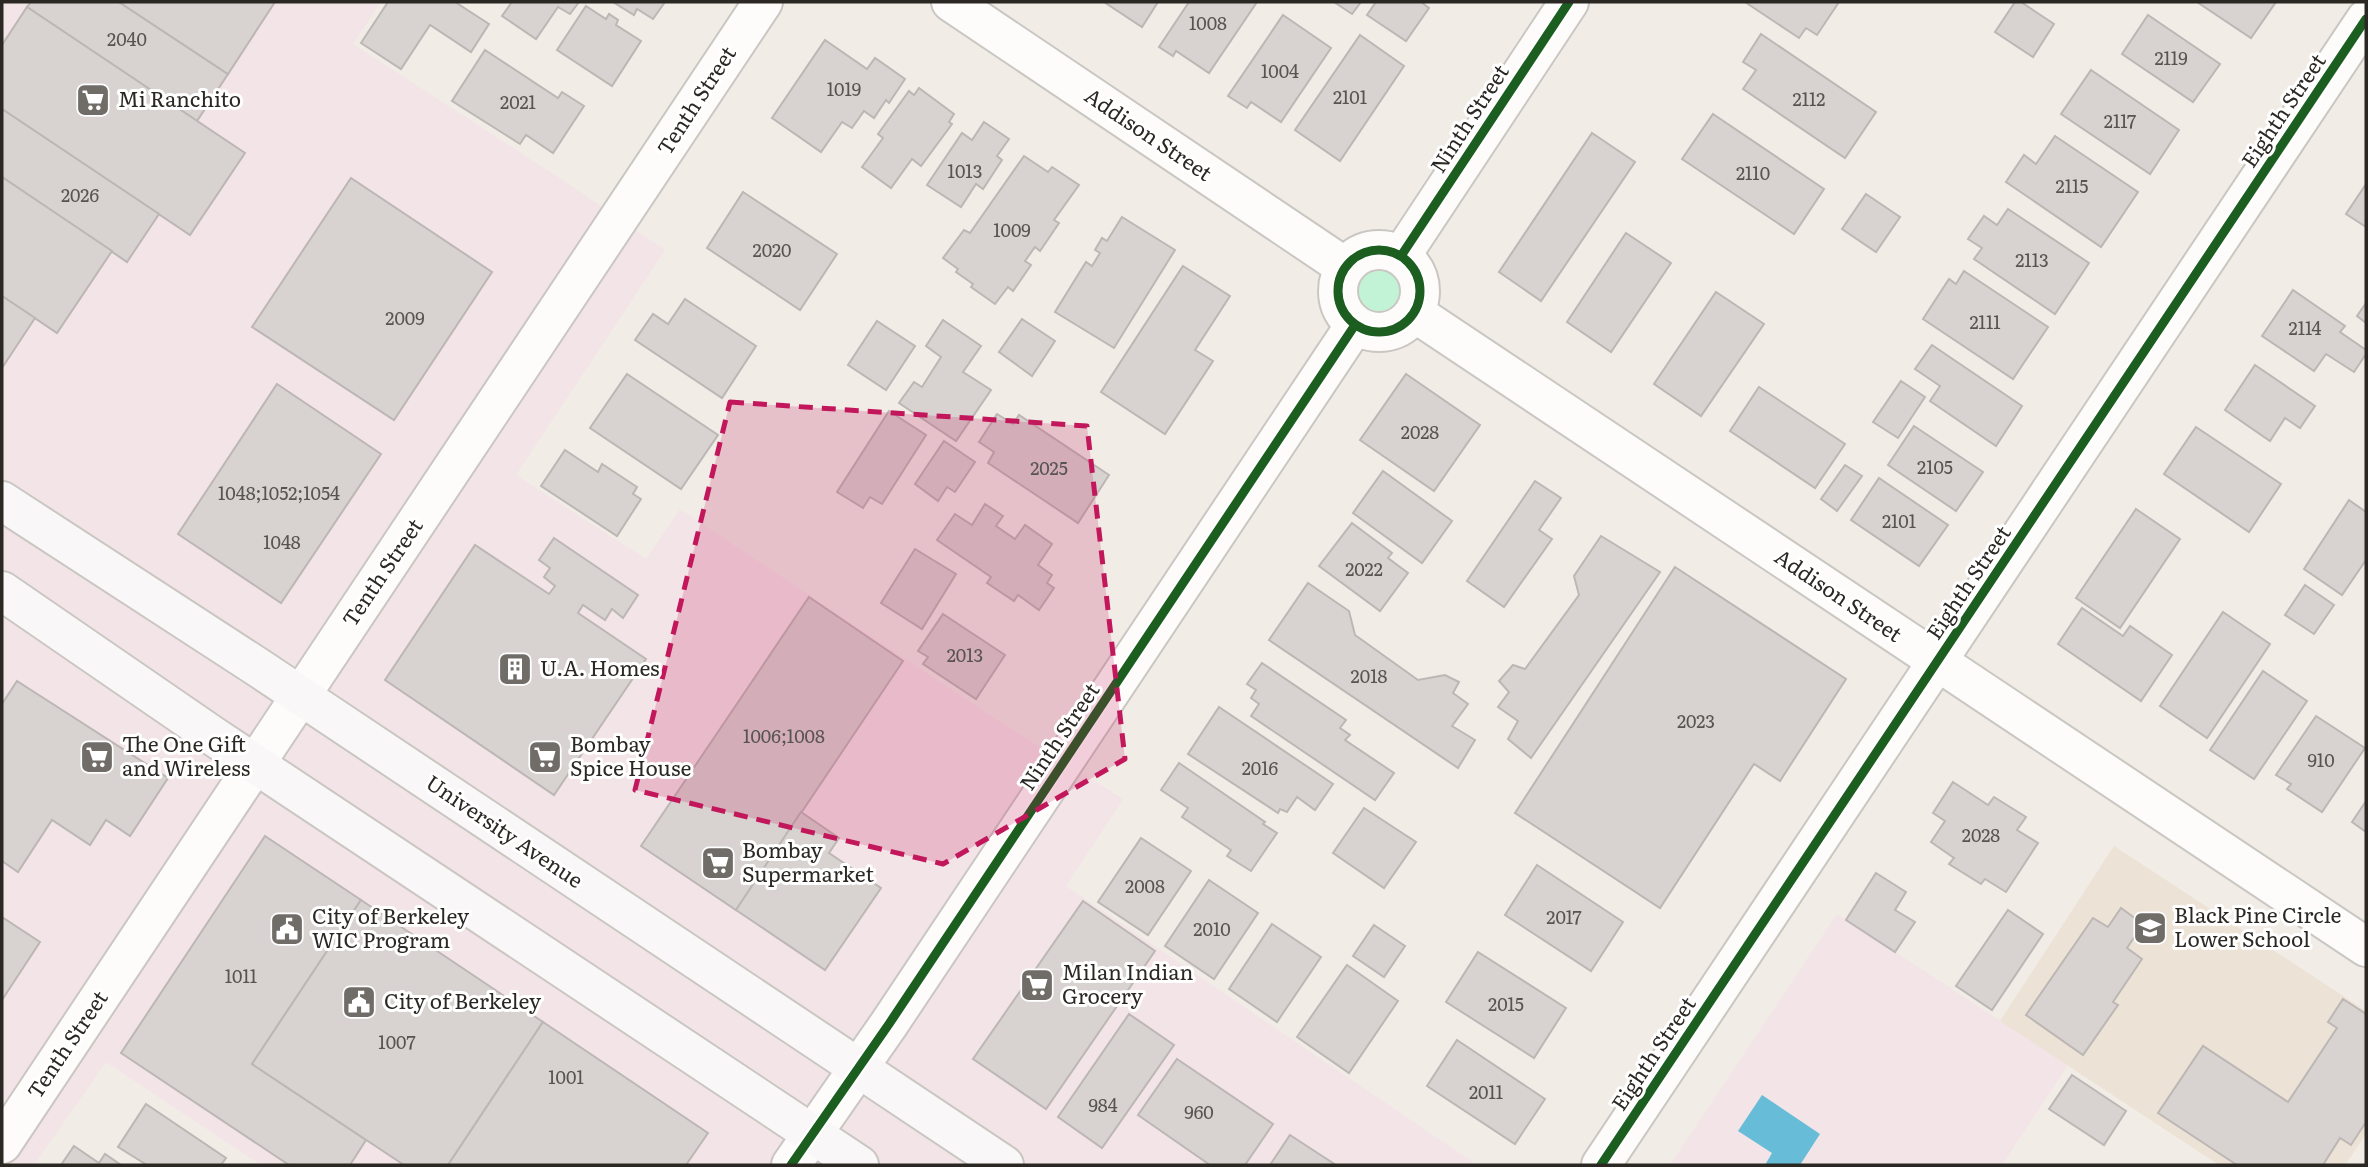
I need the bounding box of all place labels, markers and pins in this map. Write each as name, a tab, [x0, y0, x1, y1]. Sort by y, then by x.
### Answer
supermarket icon: Mi Ranchito	[74, 81, 112, 119]
place label: Mi Ranchito	[118, 82, 241, 113]
building icon: U.A. Homes	[496, 650, 534, 688]
place label: U.A. Homes	[540, 651, 660, 682]
place label: The One Gift and Wireless	[122, 727, 250, 782]
place label: Bombay Spice House	[570, 727, 691, 782]
supermarket icon: The One Gift and Wireless	[78, 738, 116, 776]
supermarket icon: Bombay Spice House	[526, 738, 564, 776]
place label: Bombay Supermarket	[742, 833, 874, 888]
supermarket icon: Bombay Supermarket	[699, 844, 737, 882]
place label: Black Pine Circle Lower School	[2174, 898, 2341, 953]
place label: City of Berkeley WIC Program	[312, 899, 470, 954]
school or university icon: Black Pine Circle Lower School	[2131, 909, 2169, 947]
public building icon: City of Berkeley WIC Program	[268, 910, 306, 948]
place label: Milan Indian Grocery	[1062, 955, 1193, 1010]
supermarket icon: Milan Indian Grocery	[1018, 966, 1056, 1004]
public building icon: City of Berkeley	[340, 983, 378, 1021]
place label: City of Berkeley	[384, 984, 542, 1015]

